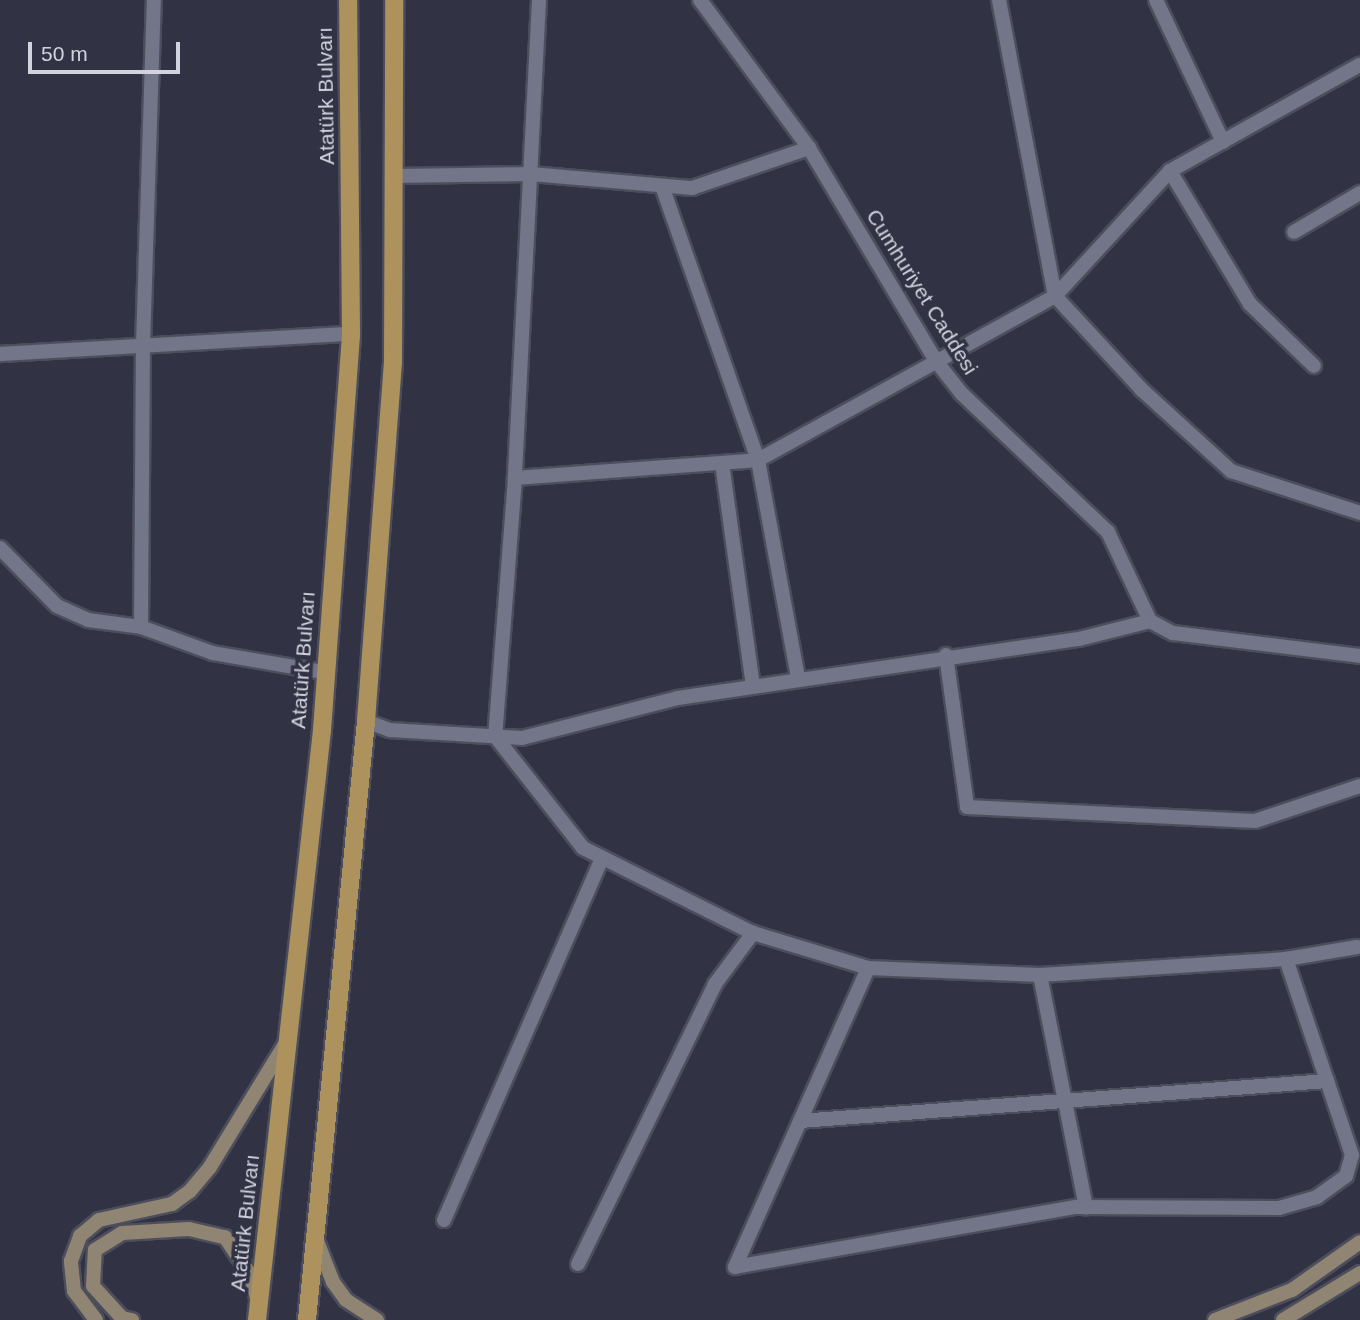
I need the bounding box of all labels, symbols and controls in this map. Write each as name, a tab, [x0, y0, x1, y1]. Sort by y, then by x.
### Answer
street label: Atatürk Bulvarı	[312, 27, 340, 165]
scale bar	[32, 28, 184, 72]
text: 50 m	[41, 42, 88, 65]
street label: Cumhuriyet Caddesi	[861, 205, 983, 379]
street label: Atatürk Bulvarı	[286, 590, 320, 730]
street label: Atatürk Bulvarı	[225, 1153, 265, 1293]

